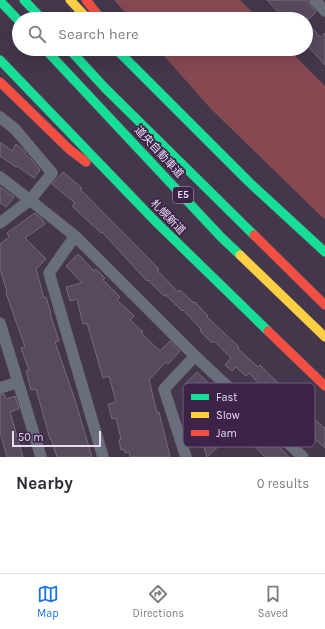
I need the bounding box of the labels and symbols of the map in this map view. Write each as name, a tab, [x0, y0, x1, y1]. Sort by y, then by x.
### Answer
street label: 道央自動車道	[132, 123, 186, 181]
road number: E5	[173, 187, 193, 203]
street label: 札幌新道	[148, 197, 188, 237]
legend	[183, 383, 315, 447]
text: Fast	[216, 391, 237, 404]
text: Slow	[216, 409, 240, 422]
text: Jam	[216, 427, 237, 440]
scale bar	[12, 429, 101, 448]

